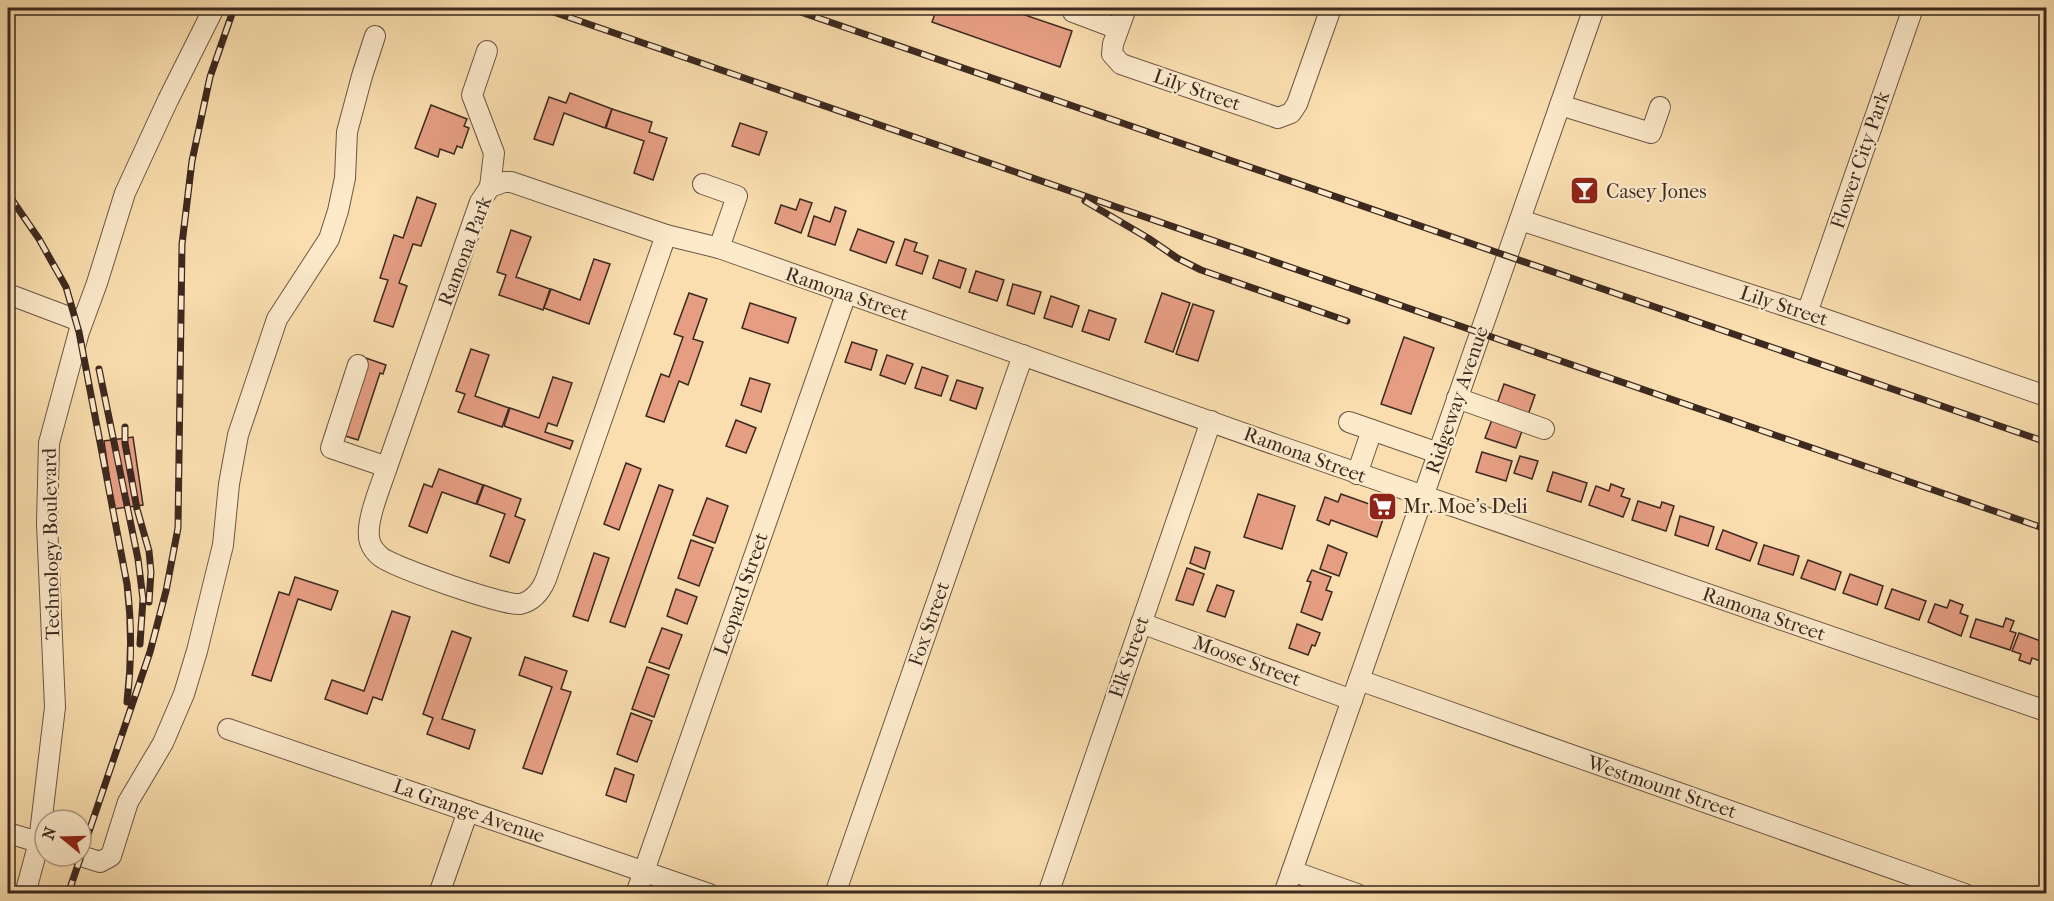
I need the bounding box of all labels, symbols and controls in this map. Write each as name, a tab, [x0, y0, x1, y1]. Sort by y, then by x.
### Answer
street label: Lily Street	[1150, 64, 1244, 116]
street label: Flower City Park	[1826, 87, 1895, 232]
bar icon: Casey Jones	[1569, 175, 1601, 207]
place label: Casey Jones	[1606, 180, 1707, 203]
street label: Ramona Park	[434, 192, 497, 309]
street label: Ramona Street	[782, 262, 912, 326]
street label: Lily Street	[1737, 281, 1831, 331]
street label: Ridgeway Avenue	[1421, 323, 1493, 477]
street label: Ramona Street	[1241, 422, 1369, 488]
street label: Technology Boulevard	[38, 447, 64, 640]
supermarket icon: Mr. Moe's Deli	[1366, 490, 1398, 522]
place label: Mr. Moe's Deli	[1403, 495, 1528, 518]
street label: Leopard Street	[709, 529, 773, 659]
street label: Fox Street	[904, 579, 954, 669]
street label: Ramona Street	[1699, 582, 1829, 646]
street label: Elk Street	[1104, 613, 1154, 701]
street label: Moose Street	[1190, 631, 1304, 691]
street label: Westmount Street	[1583, 750, 1740, 823]
street label: La Grange Avenue	[390, 774, 548, 848]
north arrow	[33, 808, 93, 868]
text: N	[38, 824, 61, 842]

